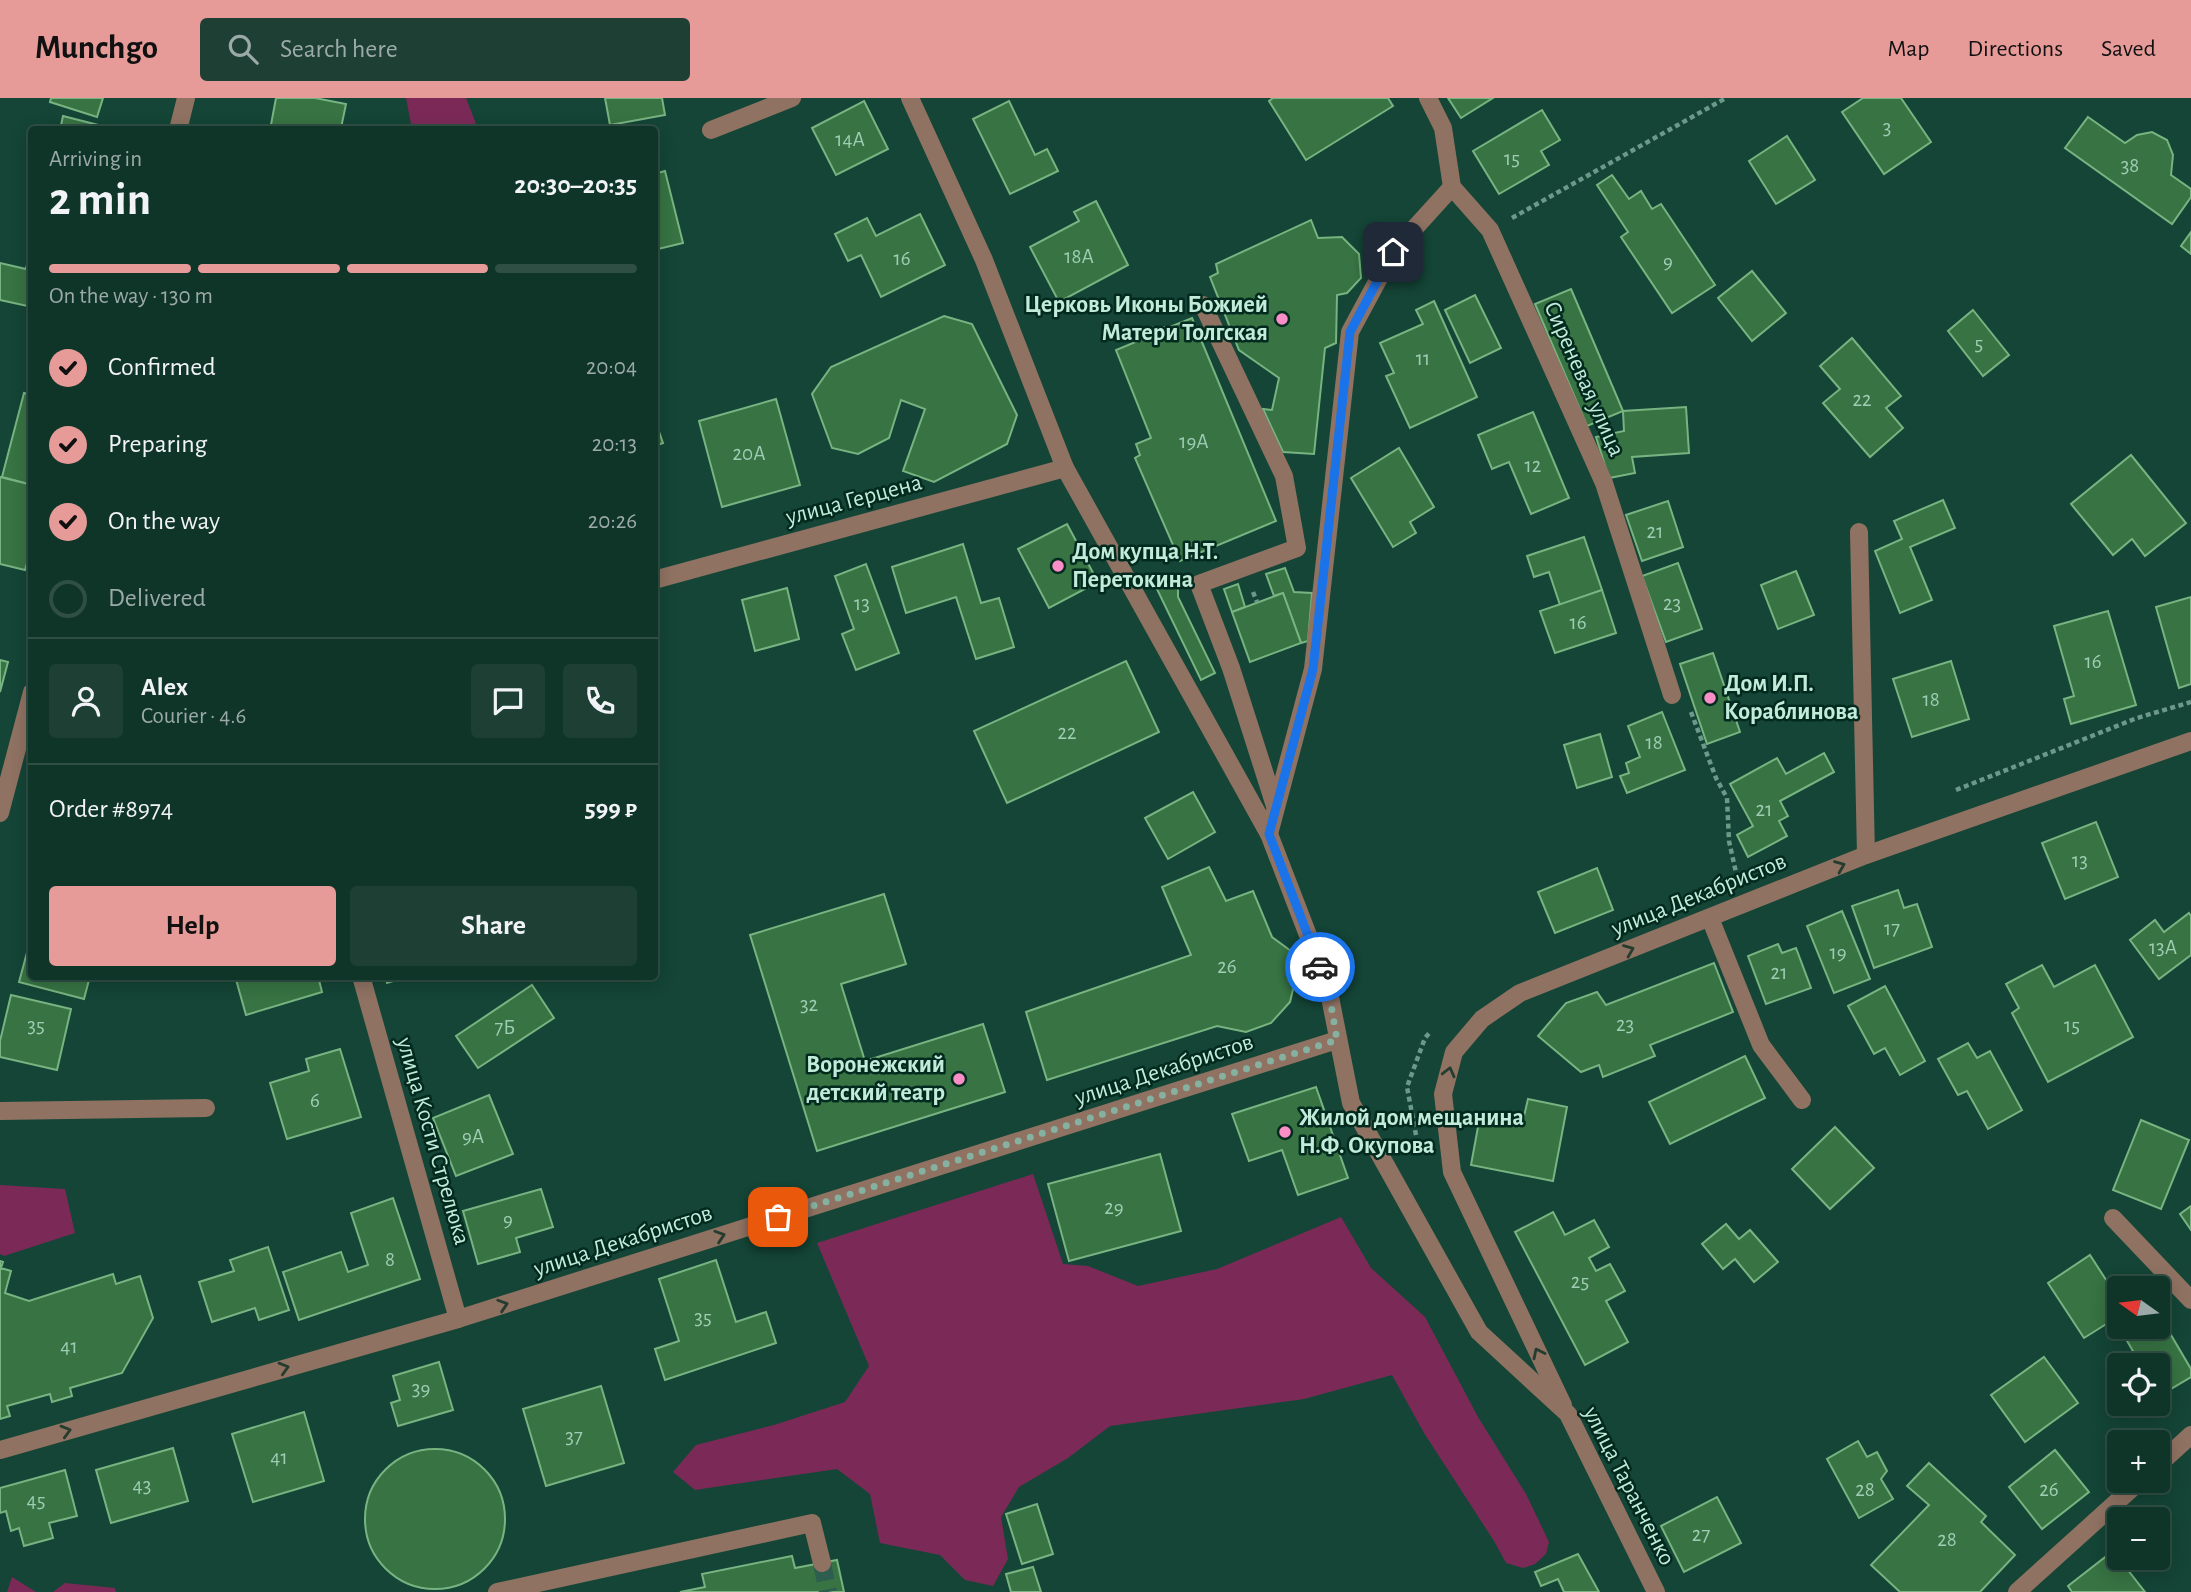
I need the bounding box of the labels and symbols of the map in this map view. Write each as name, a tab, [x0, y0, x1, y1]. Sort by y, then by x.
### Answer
house number: 3	[1883, 117, 1891, 138]
house number: 14А	[835, 129, 865, 150]
house number: 15	[1504, 148, 1520, 169]
house number: 38	[2121, 155, 2139, 176]
pin	[1363, 222, 1423, 282]
house number: 18А	[1064, 246, 1094, 267]
house number: 16	[893, 248, 911, 269]
house number: 9	[1663, 251, 1673, 272]
place label: Церковь Иконы Божией Матери Толгская	[1024, 293, 1268, 345]
street label: Сиреневая улица	[1539, 298, 1629, 460]
marker: Церковь Иконы Божией Матери Толгская	[1274, 311, 1290, 327]
house number: 5	[1975, 333, 1983, 354]
house number: 11	[1416, 348, 1430, 369]
house number: 22	[1852, 389, 1872, 410]
house number: 19А	[1179, 431, 1209, 452]
house number: 20А	[733, 443, 766, 464]
house number: 12	[1525, 455, 1541, 476]
street label: улица Герцена	[782, 470, 925, 530]
house number: 21	[1647, 521, 1663, 542]
place label: Дом купца Н.Т. Перетокина	[1072, 540, 1218, 592]
marker: Дом купца Н.Т. Перетокина	[1050, 558, 1066, 574]
house number: 13	[854, 593, 870, 614]
house number: 23	[1663, 593, 1681, 614]
house number: 16	[1569, 612, 1587, 633]
house number: 16	[2084, 651, 2102, 672]
place label: Дом И.П. Кораблинова	[1724, 672, 1858, 724]
house number: 18	[1922, 689, 1940, 710]
marker: Дом И.П. Кораблинова	[1702, 690, 1718, 706]
house number: 22	[1057, 722, 1077, 743]
house number: 18	[1645, 732, 1663, 753]
house number: 21	[1756, 799, 1772, 820]
street label: улица Декабристов	[1607, 849, 1790, 941]
house number: 13	[2072, 850, 2088, 871]
one-way arrow	[1834, 860, 1846, 874]
house number: 17	[1884, 918, 1900, 939]
courier	[1285, 932, 1355, 1002]
house number: 13А	[2149, 937, 2177, 958]
house number: 19	[1829, 942, 1847, 963]
one-way arrow	[1622, 944, 1634, 958]
house number: 26	[1217, 956, 1237, 977]
house number: 21	[1771, 962, 1787, 983]
house number: 32	[800, 994, 818, 1015]
house number: 23	[1616, 1014, 1634, 1035]
house number: 35	[27, 1015, 45, 1036]
house number: 15	[2064, 1015, 2080, 1036]
house number: 7Б	[495, 1017, 515, 1038]
street label: улица Декабристов	[1071, 1030, 1256, 1110]
street label: улица Кости Стрелюка	[392, 1034, 474, 1247]
place label: Воронежский детский театр	[806, 1053, 945, 1105]
one-way arrow	[1441, 1066, 1455, 1078]
marker: Воронежский детский театр	[951, 1071, 967, 1087]
house number: 6	[310, 1090, 320, 1111]
place label: Жилой дом мещанина Н.Ф. Окупова	[1299, 1106, 1524, 1158]
marker: Жилой дом мещанина Н.Ф. Окупова	[1277, 1124, 1293, 1140]
house number: 9А	[462, 1126, 484, 1147]
pin	[748, 1187, 808, 1247]
house number: 29	[1104, 1197, 1124, 1218]
street label: улица Декабристов	[530, 1201, 715, 1281]
house number: 9	[503, 1209, 513, 1230]
one-way arrow	[713, 1230, 725, 1244]
house number: 8	[385, 1249, 395, 1270]
house number: 25	[1571, 1271, 1589, 1292]
north arrow	[2107, 1276, 2170, 1339]
one-way arrow	[496, 1298, 508, 1313]
house number: 35	[694, 1307, 712, 1328]
house number: 41	[60, 1336, 78, 1357]
one-way arrow	[1532, 1348, 1546, 1360]
one-way arrow	[278, 1362, 290, 1377]
house number: 39	[412, 1378, 430, 1399]
street label: улица Таранченко	[1578, 1402, 1679, 1569]
one-way arrow	[59, 1425, 71, 1439]
house number: 37	[565, 1426, 583, 1447]
house number: 41	[270, 1447, 288, 1468]
house number: 43	[133, 1475, 151, 1496]
house number: 28	[1855, 1479, 1875, 1500]
house number: 26	[2039, 1479, 2059, 1500]
house number: 45	[27, 1490, 45, 1511]
house number: 27	[1692, 1524, 1710, 1545]
house number: 28	[1937, 1529, 1957, 1550]

